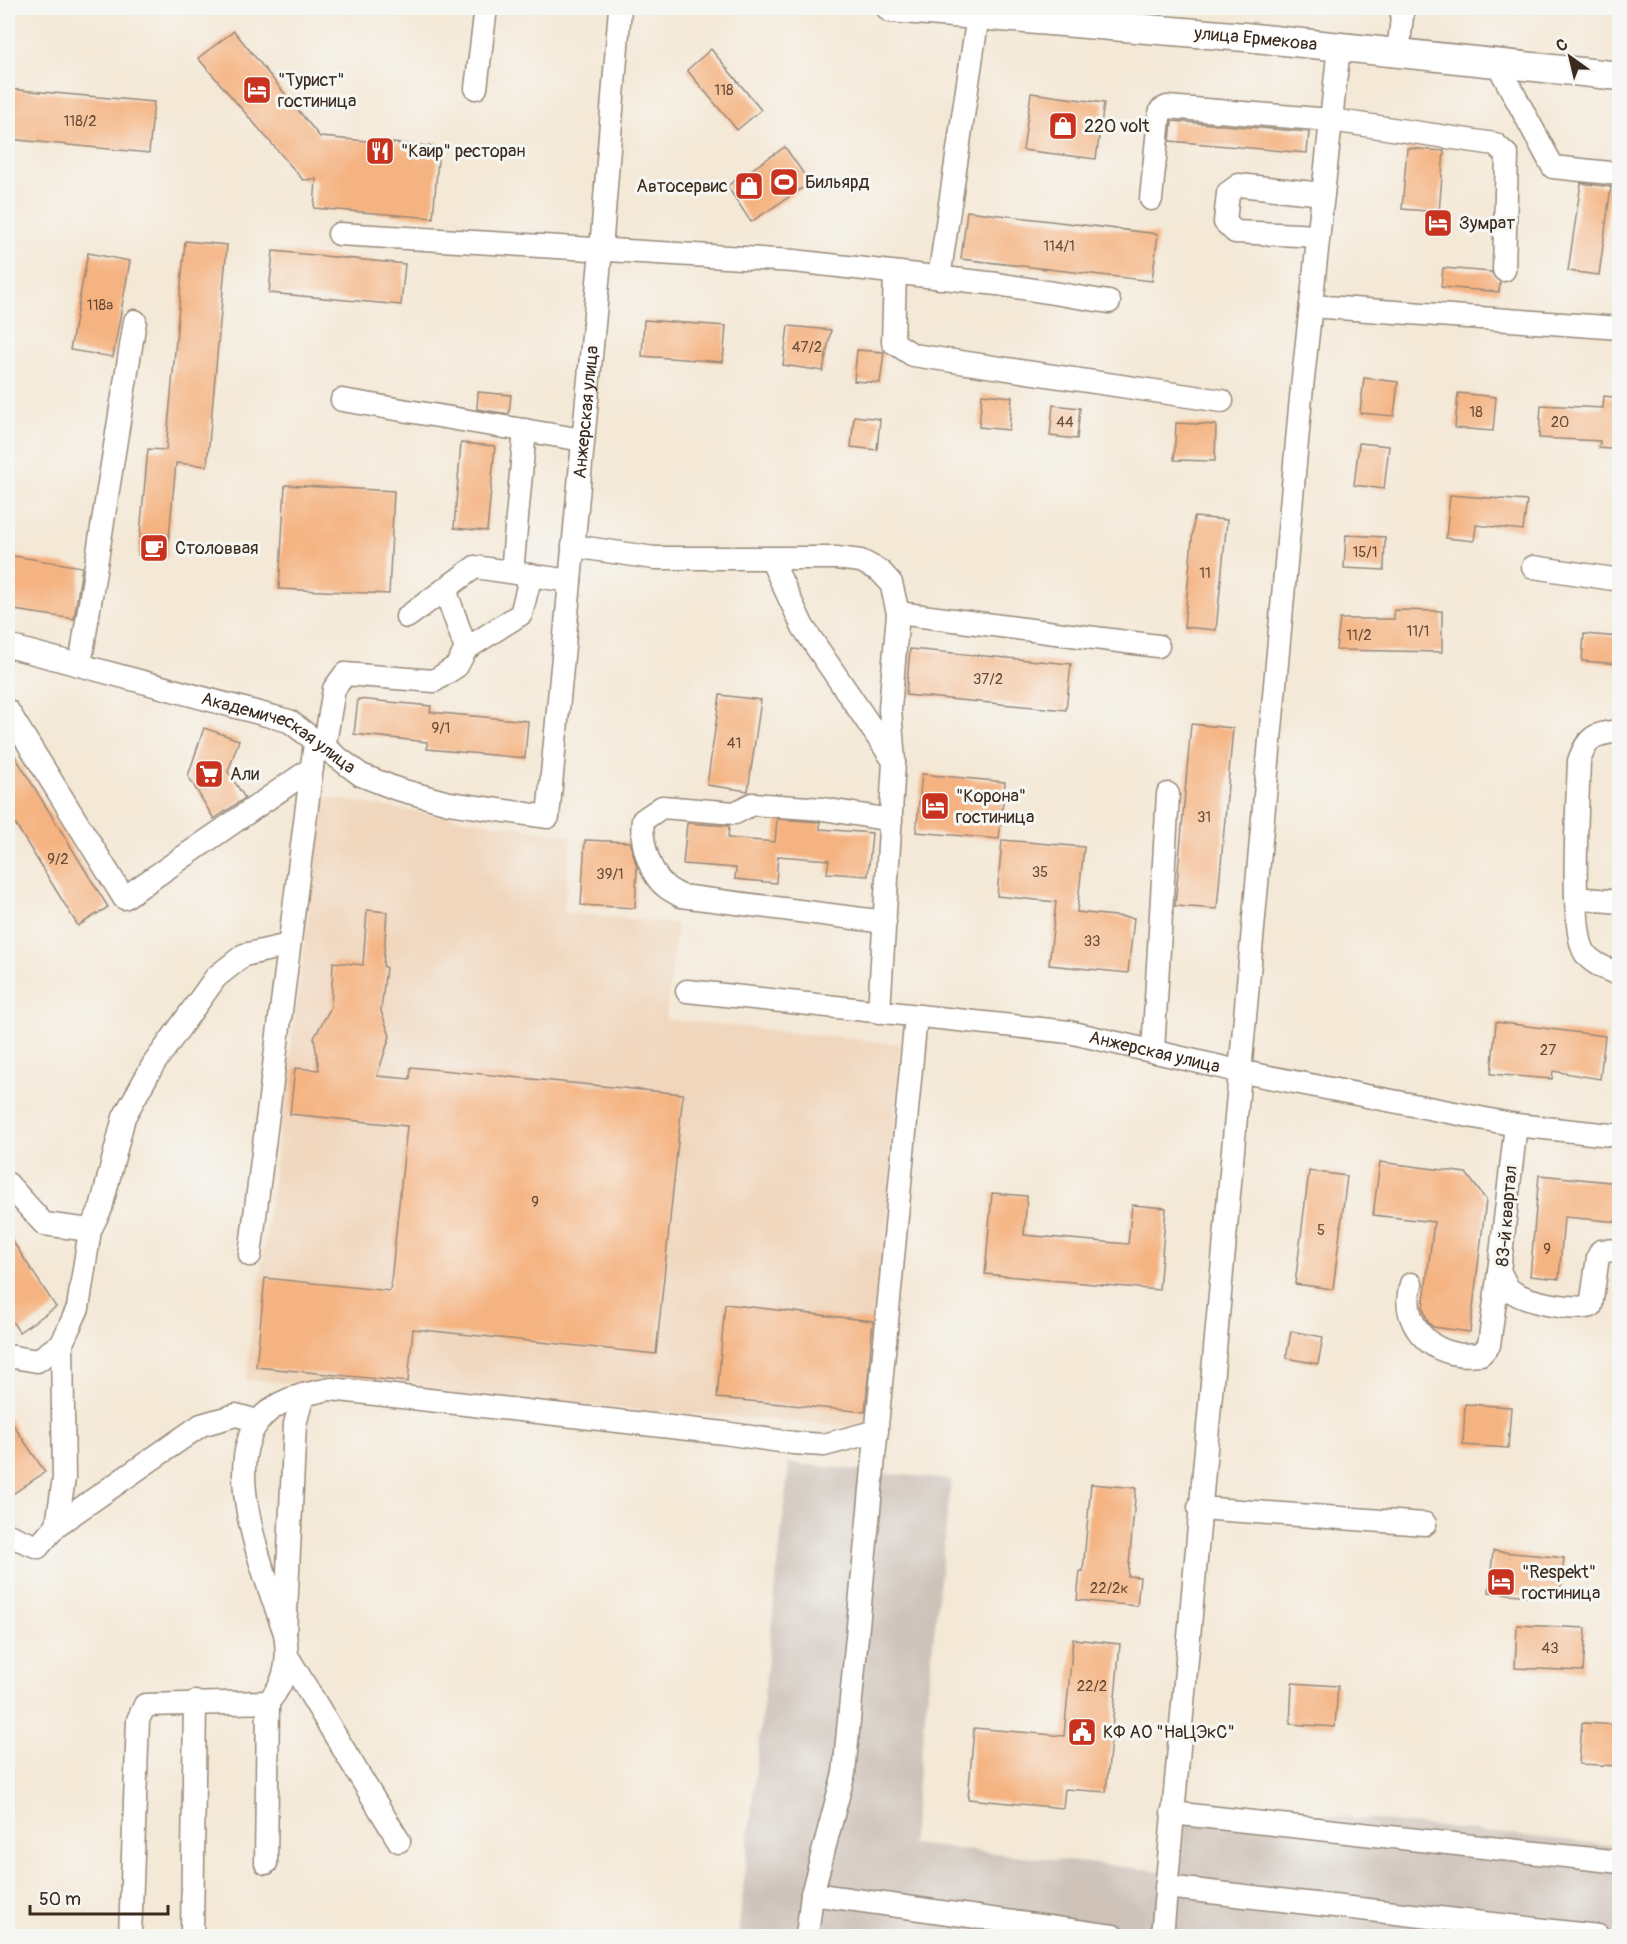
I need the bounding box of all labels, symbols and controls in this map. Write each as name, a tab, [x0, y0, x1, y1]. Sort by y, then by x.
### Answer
street label: улица Ермекова	[1192, 21, 1318, 56]
north arrow	[1540, 27, 1600, 87]
text: С	[1552, 34, 1572, 56]
place label: "Турист" гостиница	[278, 69, 356, 113]
hotel icon: "Турист" гостиница	[241, 74, 273, 106]
house number: 118	[714, 81, 734, 100]
shop icon: 220 volt	[1047, 110, 1079, 142]
house number: 118/2	[63, 112, 97, 131]
place label: 220 volt	[1084, 115, 1150, 138]
restaurant icon: "Каир" ресторан	[364, 135, 396, 167]
place label: "Каир" ресторан	[401, 140, 525, 163]
sports icon: Бильярд	[768, 166, 800, 198]
shop icon: Автосервис	[733, 170, 765, 202]
place label: Бильярд	[805, 171, 870, 194]
place label: Автосервис	[636, 175, 728, 198]
hotel icon: Зумрат	[1422, 207, 1454, 239]
place label: Зумрат	[1459, 212, 1515, 235]
house number: 114/1	[1043, 237, 1075, 256]
house number: 118а	[87, 296, 113, 315]
house number: 47/2	[792, 338, 822, 357]
street label: Анжерская улица	[568, 344, 604, 480]
house number: 18	[1469, 403, 1483, 422]
house number: 44	[1056, 413, 1074, 432]
house number: 20	[1551, 413, 1569, 432]
cafe icon: Столоввая	[138, 532, 170, 564]
place label: Столоввая	[175, 537, 258, 560]
house number: 15/1	[1352, 543, 1378, 562]
house number: 11	[1199, 564, 1211, 583]
house number: 11/1	[1407, 622, 1429, 641]
house number: 11/2	[1346, 626, 1372, 645]
house number: 37/2	[973, 670, 1003, 689]
street label: Академическая улица	[199, 687, 360, 779]
house number: 9/1	[432, 719, 450, 738]
house number: 41	[727, 734, 741, 753]
supermarket icon: Али	[193, 758, 225, 790]
place label: Али	[230, 763, 259, 786]
place label: "Корона" гостиница	[956, 785, 1034, 829]
hotel icon: "Корона" гостиница	[919, 790, 951, 822]
house number: 31	[1197, 808, 1211, 827]
house number: 9/2	[47, 850, 69, 869]
house number: 35	[1032, 863, 1048, 882]
house number: 39/1	[596, 865, 624, 884]
house number: 33	[1084, 932, 1100, 951]
street label: Анжерская улица	[1087, 1026, 1222, 1078]
house number: 27	[1540, 1041, 1556, 1060]
street label: 83-й квартал	[1491, 1165, 1523, 1267]
house number: 9	[531, 1193, 539, 1212]
house number: 5	[1317, 1221, 1325, 1240]
house number: 9	[1543, 1240, 1551, 1259]
place label: "Respekt" гостиница	[1522, 1561, 1600, 1605]
hotel icon: "Respekt" гостиница	[1485, 1566, 1517, 1598]
house number: 22/2к	[1090, 1579, 1128, 1598]
house number: 43	[1541, 1639, 1559, 1658]
house number: 22/2	[1077, 1677, 1107, 1696]
public building icon: КФ АО "НаЦЭкС"	[1066, 1716, 1098, 1748]
place label: КФ АО "НаЦЭкС"	[1103, 1721, 1235, 1744]
scale bar	[30, 1878, 168, 1916]
text: 50 m	[39, 1888, 81, 1911]

